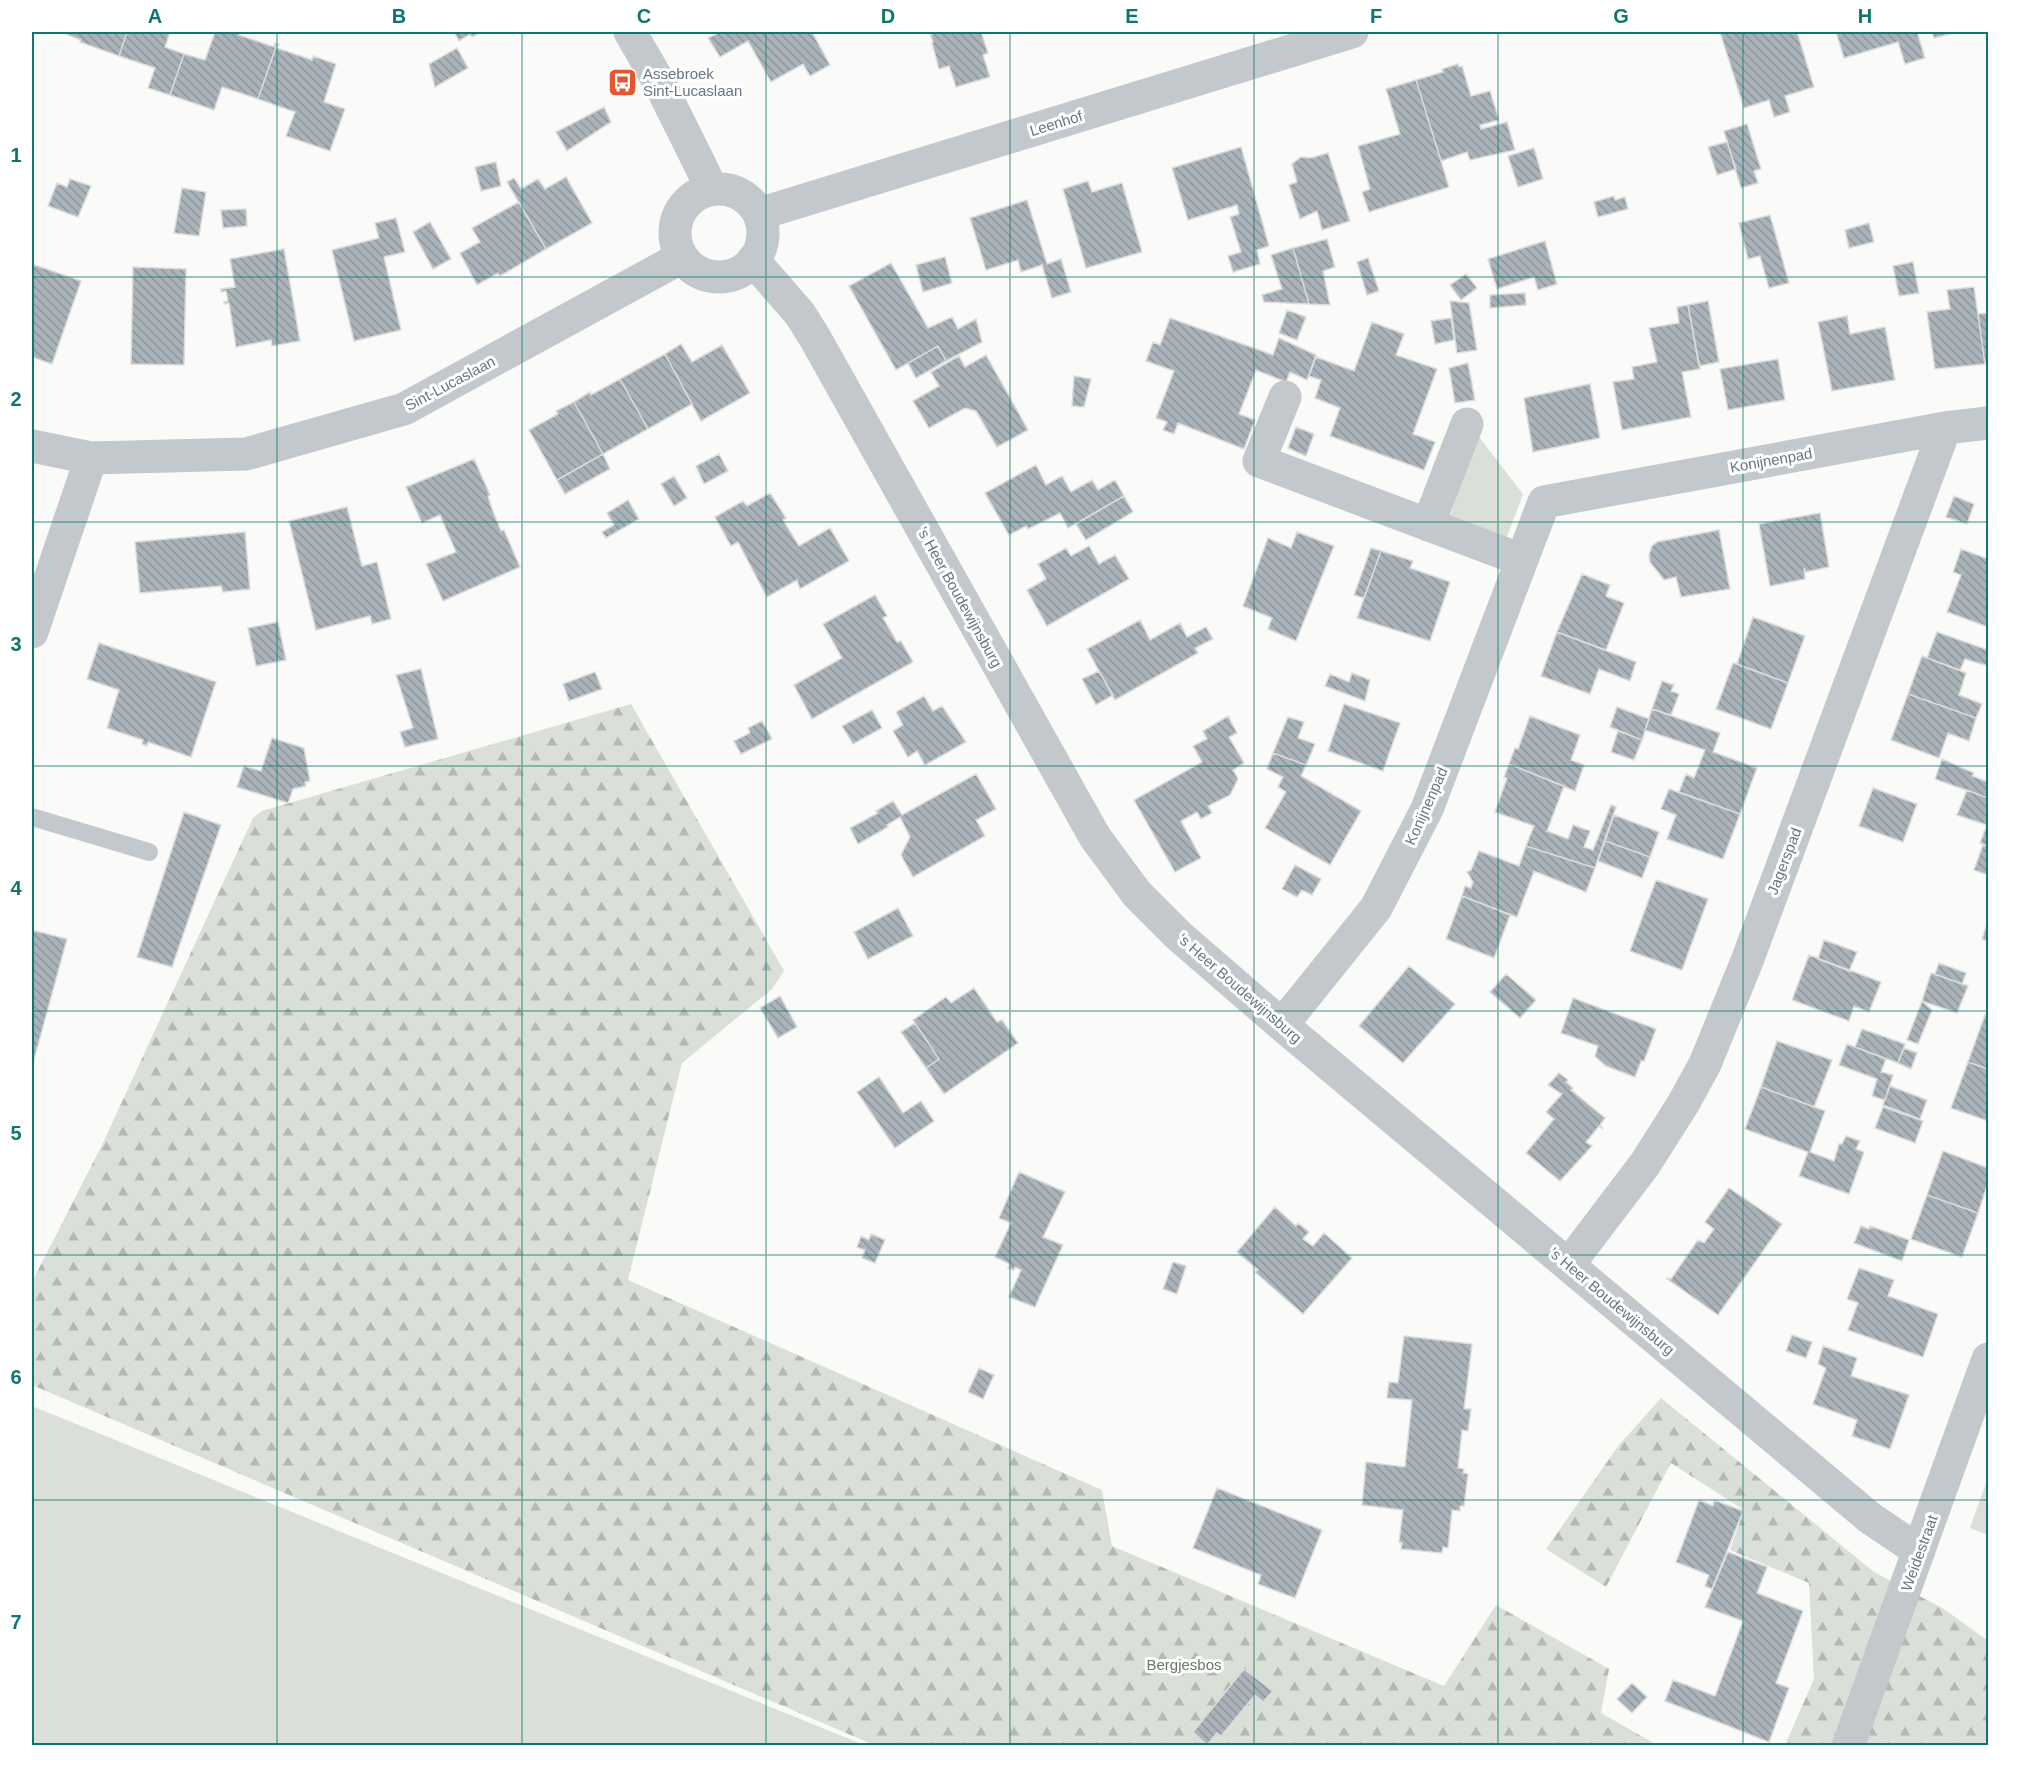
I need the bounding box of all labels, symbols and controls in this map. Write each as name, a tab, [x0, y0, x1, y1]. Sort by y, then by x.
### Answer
text: A	[148, 5, 162, 27]
text: B	[392, 5, 406, 27]
text: C	[637, 5, 651, 27]
text: D	[881, 5, 895, 27]
text: E	[1125, 5, 1139, 27]
text: F	[1370, 5, 1382, 27]
text: G	[1613, 5, 1629, 27]
text: H	[1858, 5, 1872, 27]
place label: Assebroek Sint-Lucaslaan	[643, 65, 742, 99]
bus stop icon: Assebroek Sint-Lucaslaan	[606, 66, 638, 98]
street label: Leenhof	[1028, 107, 1085, 139]
text: 1	[10, 144, 22, 166]
street label: Sint-Lucaslaan	[402, 352, 498, 414]
text: 2	[10, 388, 22, 410]
street label: Konijnenpad	[1728, 444, 1814, 476]
street label: 's Heer Boudewijnsburg	[914, 524, 1006, 670]
text: 3	[10, 633, 22, 655]
street label: Konijnenpad	[1401, 764, 1451, 848]
street label: Jagerspad	[1764, 825, 1804, 897]
text: 4	[10, 877, 22, 899]
street label: 's Heer Boudewijnsburg	[1175, 930, 1305, 1046]
text: 5	[10, 1122, 22, 1144]
street label: 's Heer Boudewijnsburg	[1546, 1244, 1678, 1358]
text: 6	[10, 1366, 22, 1388]
street label: Weidestraat	[1897, 1512, 1941, 1593]
text: 7	[10, 1611, 22, 1633]
park label: Bergjesbos	[1146, 1656, 1222, 1673]

